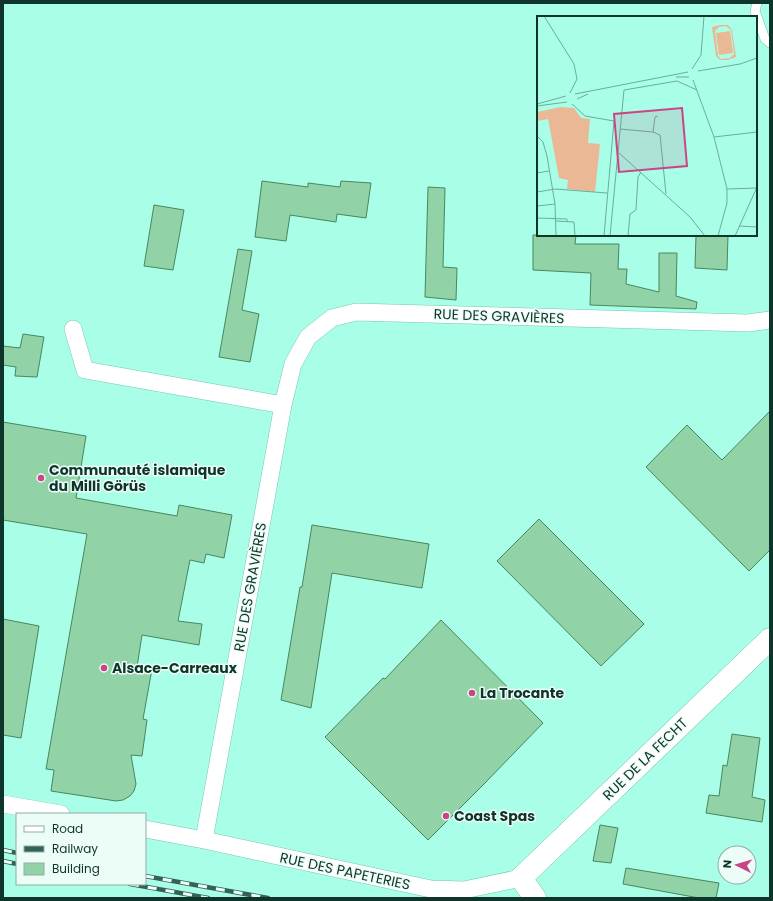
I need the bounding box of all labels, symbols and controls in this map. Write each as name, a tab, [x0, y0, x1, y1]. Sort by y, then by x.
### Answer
inset map	[537, 16, 757, 236]
street label: RUE DES GRAVIÈRES	[433, 304, 565, 328]
place label: Communauté islamique du Milli Görüs	[49, 460, 226, 496]
marker: Communauté islamique du Milli Görüs	[36, 473, 46, 483]
street label: RUE DES GRAVIÈRES	[229, 521, 271, 653]
place label: Alsace-Carreaux	[112, 658, 238, 678]
marker: Alsace-Carreaux	[99, 663, 109, 673]
place label: La Trocante	[480, 683, 564, 703]
marker: La Trocante	[467, 688, 477, 698]
street label: RUE DE LA FECHT	[598, 713, 692, 805]
place label: Coast Spas	[454, 806, 535, 826]
marker: Coast Spas	[441, 811, 451, 821]
legend	[16, 813, 146, 885]
text: Road	[52, 820, 83, 837]
text: Railway	[52, 840, 98, 857]
north arrow	[717, 845, 757, 885]
street label: RUE DES PAPETERIES	[278, 847, 412, 895]
text: N	[719, 859, 735, 869]
text: Building	[52, 860, 100, 877]

